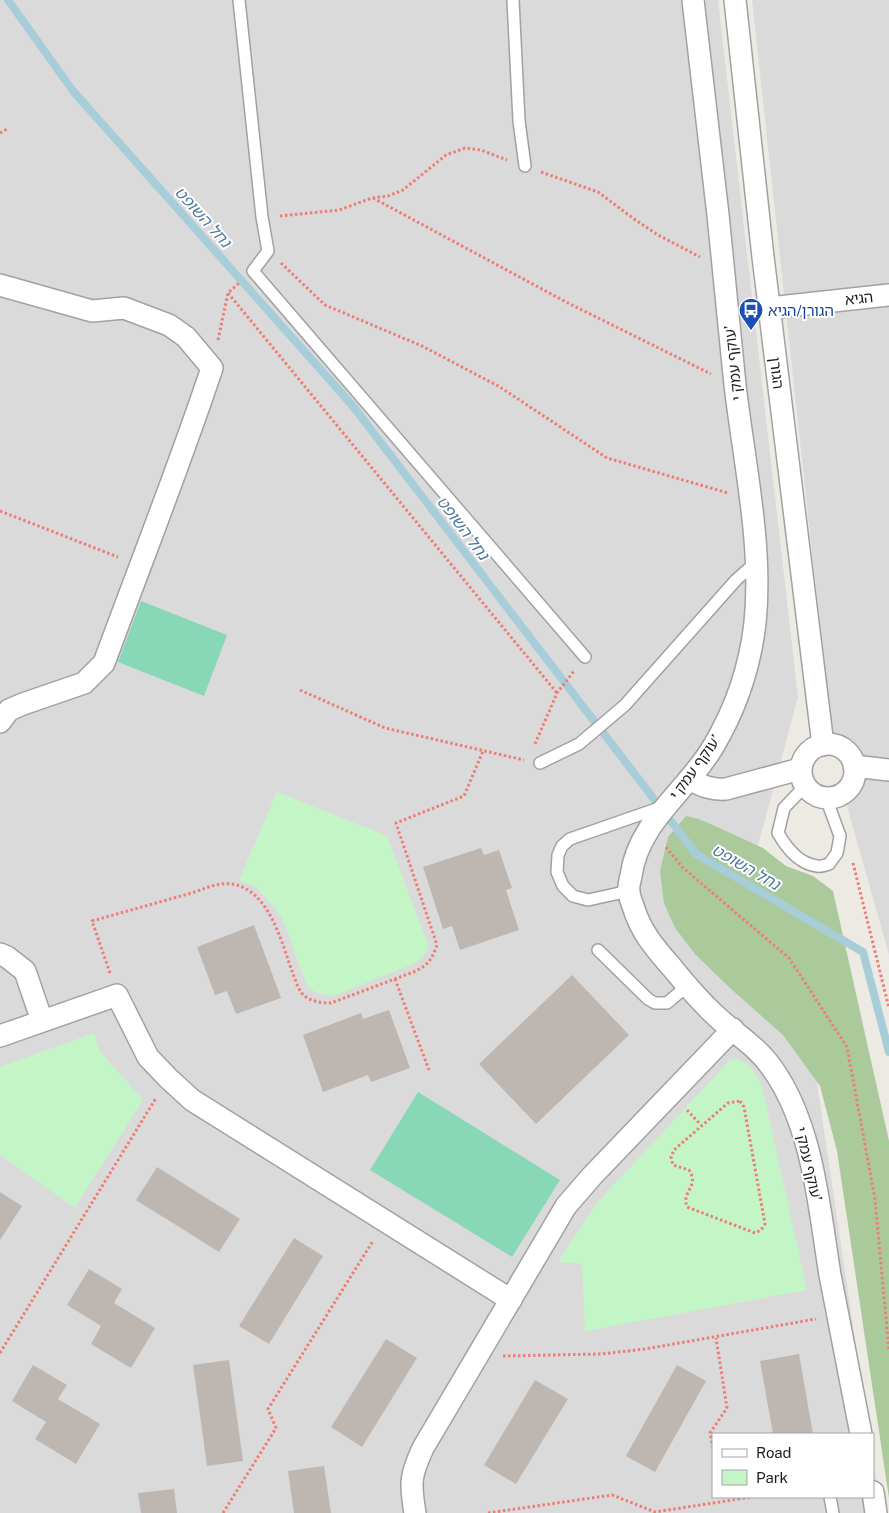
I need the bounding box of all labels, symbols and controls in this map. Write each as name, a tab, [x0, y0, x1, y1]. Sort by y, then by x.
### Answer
water label: נחל השופט	[171, 183, 236, 252]
street label: הגיא	[844, 288, 874, 308]
bus stop icon: הגורן/הגיא	[738, 297, 764, 331]
place label: הגורן/הגיא	[768, 302, 834, 319]
street label: עוקף עמק י’	[721, 325, 745, 401]
street label: הגורן	[767, 356, 787, 390]
water label: נחל השופט	[433, 492, 494, 564]
street label: עוקף עמק י’	[666, 731, 724, 803]
water label: נחל השופט	[709, 840, 784, 894]
street label: עוקף עמק י’	[792, 1125, 826, 1203]
legend	[712, 1433, 874, 1498]
text: Road	[756, 1444, 792, 1461]
text: Park	[756, 1469, 788, 1486]

